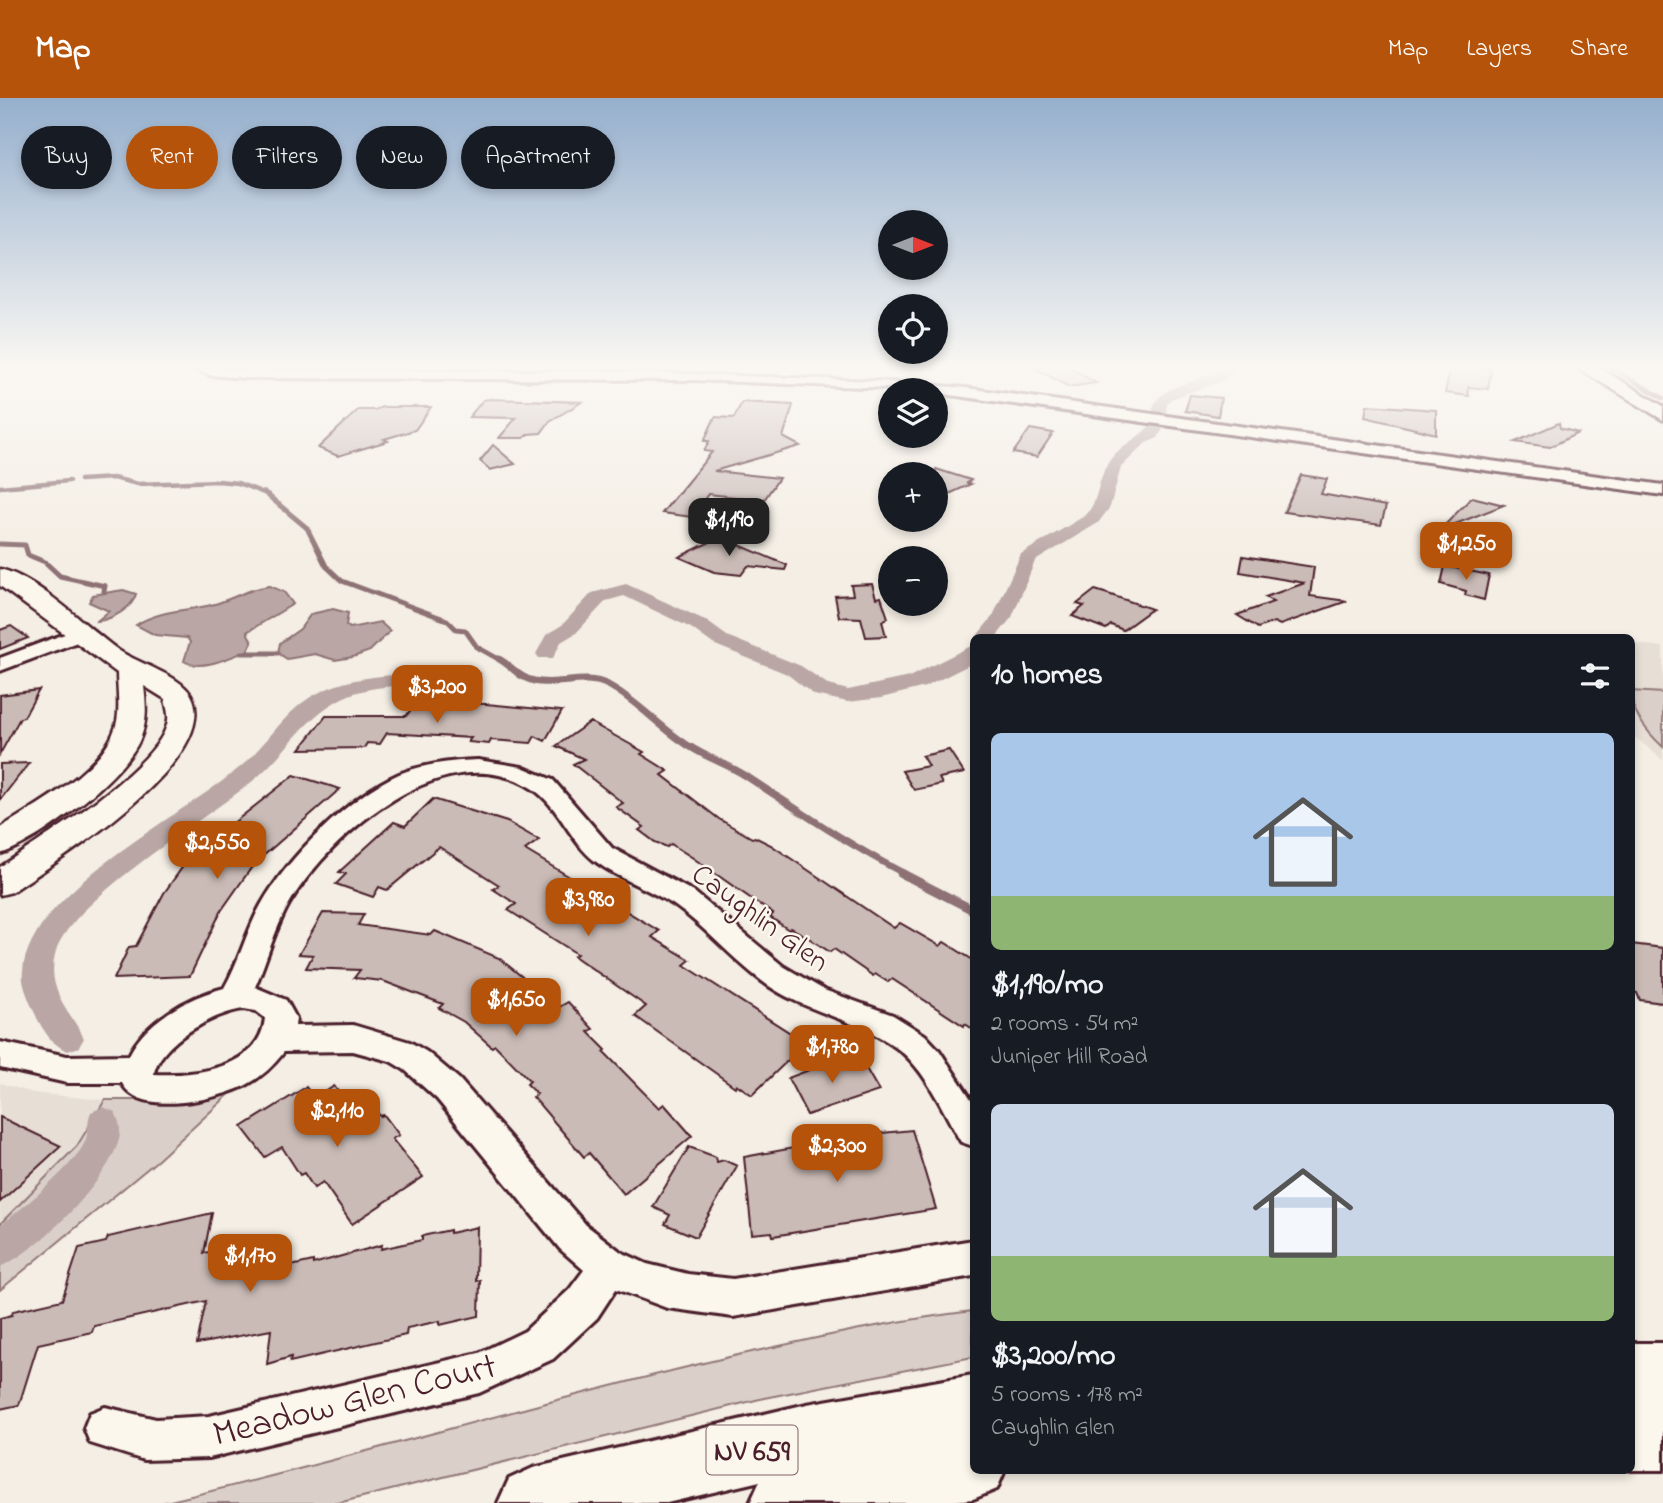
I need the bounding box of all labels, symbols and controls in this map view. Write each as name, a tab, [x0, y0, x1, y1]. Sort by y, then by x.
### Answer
text: Map	[35, 25, 91, 73]
text: Map	[1388, 32, 1428, 67]
text: Layers	[1466, 32, 1532, 67]
text: Share	[1570, 32, 1628, 67]
chip: Buy	[21, 126, 112, 189]
chip: Rent	[126, 126, 218, 189]
chip: Filters	[232, 126, 342, 189]
chip: New	[356, 126, 447, 189]
chip: Apartment	[461, 126, 615, 189]
north arrow	[878, 210, 948, 280]
map controls	[878, 210, 948, 616]
button: locate	[878, 294, 948, 364]
button: layers	[878, 378, 948, 448]
button: +	[878, 462, 948, 532]
pin: $1,190	[672, 498, 786, 558]
text: $1,190	[704, 504, 754, 537]
pin: $1,250	[1409, 522, 1523, 582]
text: $1,250	[1436, 528, 1496, 561]
button: −	[878, 546, 948, 616]
text: 10 homes	[991, 654, 1103, 698]
icon: filters	[1576, 657, 1614, 695]
pin: $3,200	[380, 666, 494, 725]
text: $3,200	[408, 671, 466, 704]
icon: home	[1240, 779, 1366, 905]
pin: $2,550	[160, 822, 274, 881]
text: $2,550	[184, 827, 250, 860]
street label: Caughlin Glen	[681, 854, 837, 985]
pin: $3,980	[531, 878, 645, 938]
text: $3,980	[562, 884, 614, 917]
text: $1,190/mo	[991, 964, 1104, 1008]
pin: $1,650	[459, 978, 573, 1038]
text: $1,650	[487, 984, 545, 1017]
text: 2 rooms · 54 m²	[991, 1008, 1138, 1041]
pin: $1,780	[775, 1026, 889, 1085]
text: $1,780	[805, 1031, 859, 1064]
text: Juniper Hill Road	[991, 1041, 1148, 1074]
pin: $2,110	[280, 1090, 394, 1149]
text: $2,110	[310, 1095, 364, 1128]
pin: $2,300	[780, 1124, 894, 1184]
text: $2,300	[808, 1130, 866, 1163]
icon: home	[1240, 1150, 1366, 1276]
pin: $1,170	[193, 1234, 307, 1294]
text: $1,170	[224, 1240, 276, 1273]
text: $3,200/mo	[991, 1335, 1116, 1379]
street label: Meadow Glen Court	[207, 1341, 502, 1463]
text: 5 rooms · 178 m²	[991, 1379, 1143, 1412]
text: Caughlin Glen	[991, 1412, 1115, 1445]
road number: NV 659	[706, 1426, 798, 1474]

